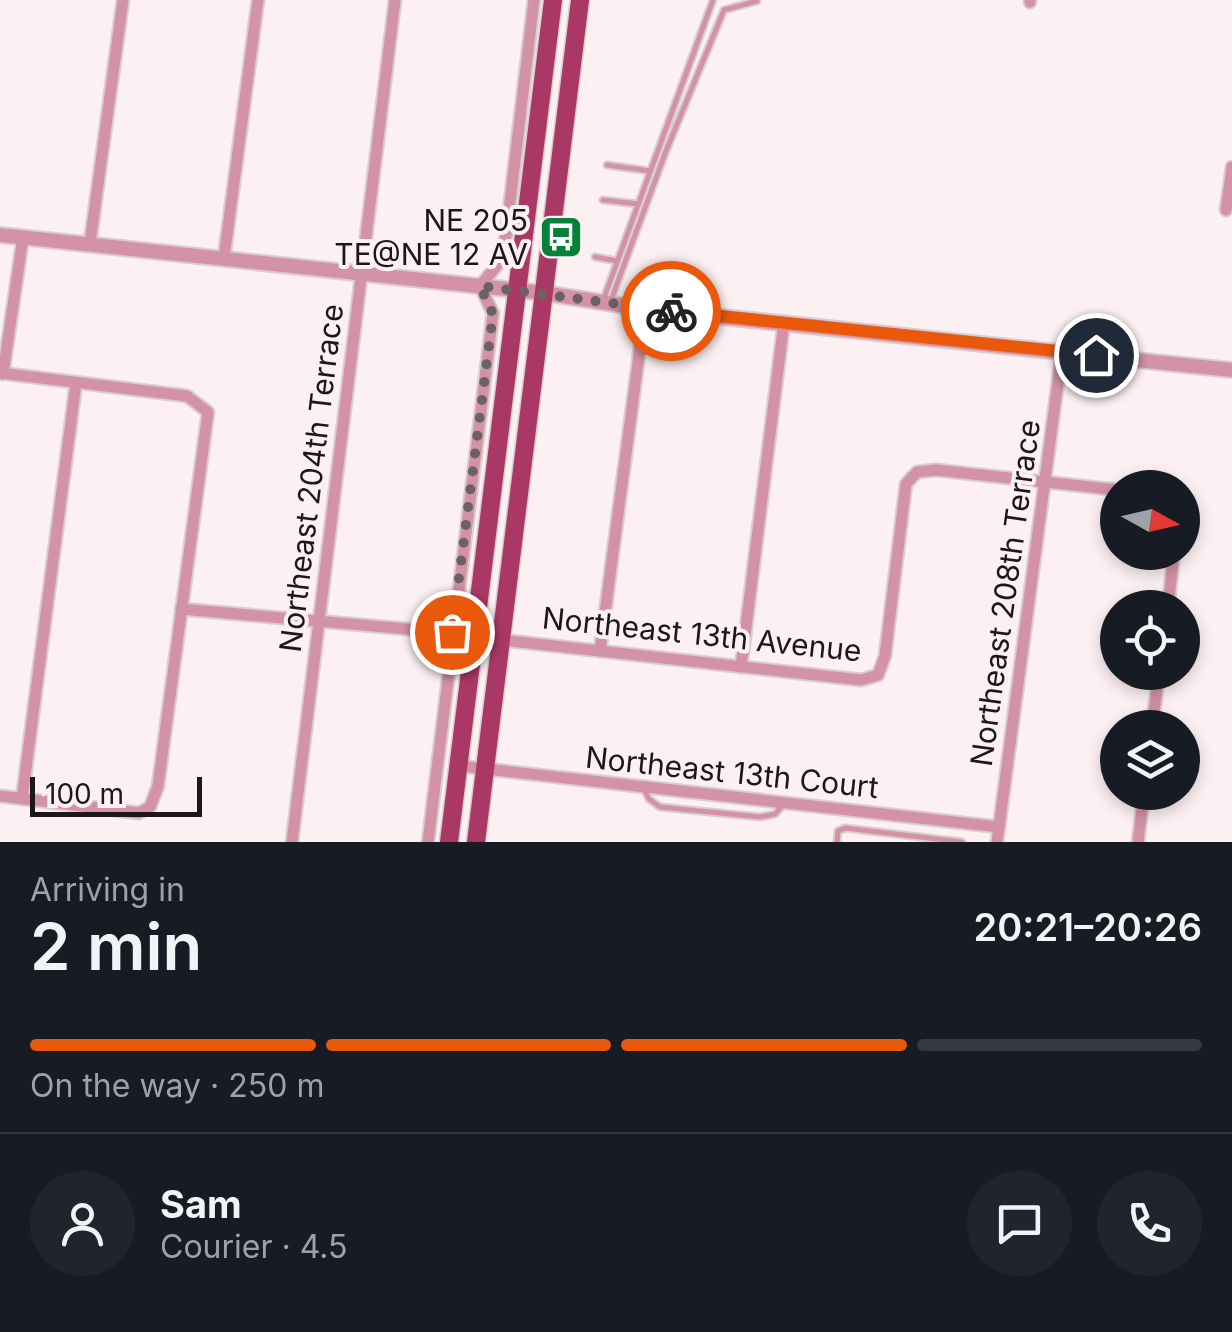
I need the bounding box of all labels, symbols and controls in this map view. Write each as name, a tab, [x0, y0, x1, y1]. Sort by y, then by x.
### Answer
place label: NE 205 TE@NE 12 AV	[334, 202, 528, 272]
bus stop icon: NE 205 TE@NE 12 AV	[538, 214, 584, 260]
courier	[621, 261, 721, 361]
icon: bike	[644, 284, 699, 339]
street label: Northeast 204th Terrace	[272, 302, 350, 654]
pin	[1054, 313, 1139, 398]
icon: home	[1069, 328, 1124, 383]
street label: Northeast 208th Terrace	[963, 417, 1047, 769]
north arrow	[1100, 470, 1200, 570]
map controls	[1100, 470, 1200, 810]
pin	[410, 590, 495, 675]
button: locate	[1100, 590, 1200, 690]
street label: Northeast 13th Avenue	[541, 599, 863, 669]
icon: bag	[425, 605, 480, 660]
button: layers	[1100, 710, 1200, 810]
street label: Northeast 13th Court	[584, 739, 881, 805]
scale bar	[30, 772, 202, 816]
text: 100 m	[45, 777, 124, 811]
text: Arriving in	[30, 870, 185, 909]
text: 20:21–20:26	[974, 904, 1202, 950]
text: 2 min	[30, 907, 202, 986]
text: On the way · 250 m	[30, 1066, 325, 1105]
button: person	[30, 1171, 135, 1276]
button: chat	[967, 1171, 1072, 1276]
button: phone	[1097, 1171, 1202, 1276]
text: Sam	[160, 1181, 242, 1227]
text: Courier · 4.5	[160, 1227, 348, 1266]

